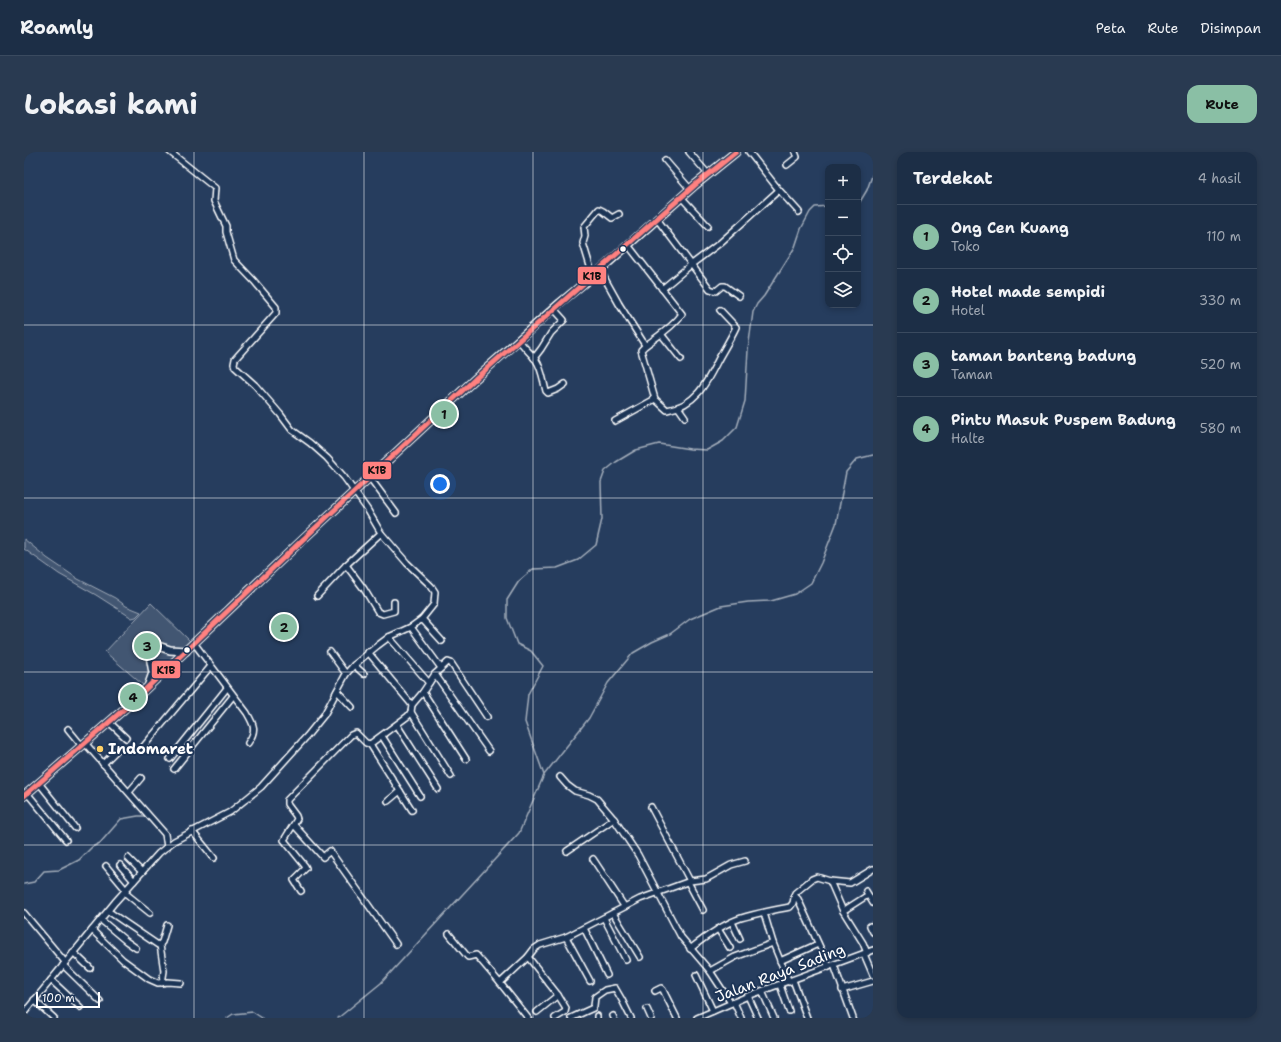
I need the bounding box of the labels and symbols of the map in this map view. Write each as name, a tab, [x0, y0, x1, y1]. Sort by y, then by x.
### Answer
unlabelled marker	[618, 244, 628, 254]
line badge: K1B	[577, 266, 607, 285]
text: K1B	[583, 269, 602, 284]
pin: 1	[431, 399, 457, 429]
line badge: K1B	[362, 461, 392, 480]
text: K1B	[368, 463, 387, 478]
your location	[430, 474, 450, 494]
pin: 2	[271, 612, 297, 642]
pin: 3	[134, 631, 160, 661]
unlabelled marker	[182, 645, 192, 655]
line badge: K1B	[151, 660, 181, 679]
text: K1B	[157, 663, 176, 678]
pin: 4	[120, 682, 146, 712]
place label: Indomaret	[108, 739, 193, 759]
marker: Indomaret	[95, 744, 105, 754]
street label: Jalan Raya Sading	[712, 939, 848, 1007]
scale bar	[36, 990, 100, 1009]

